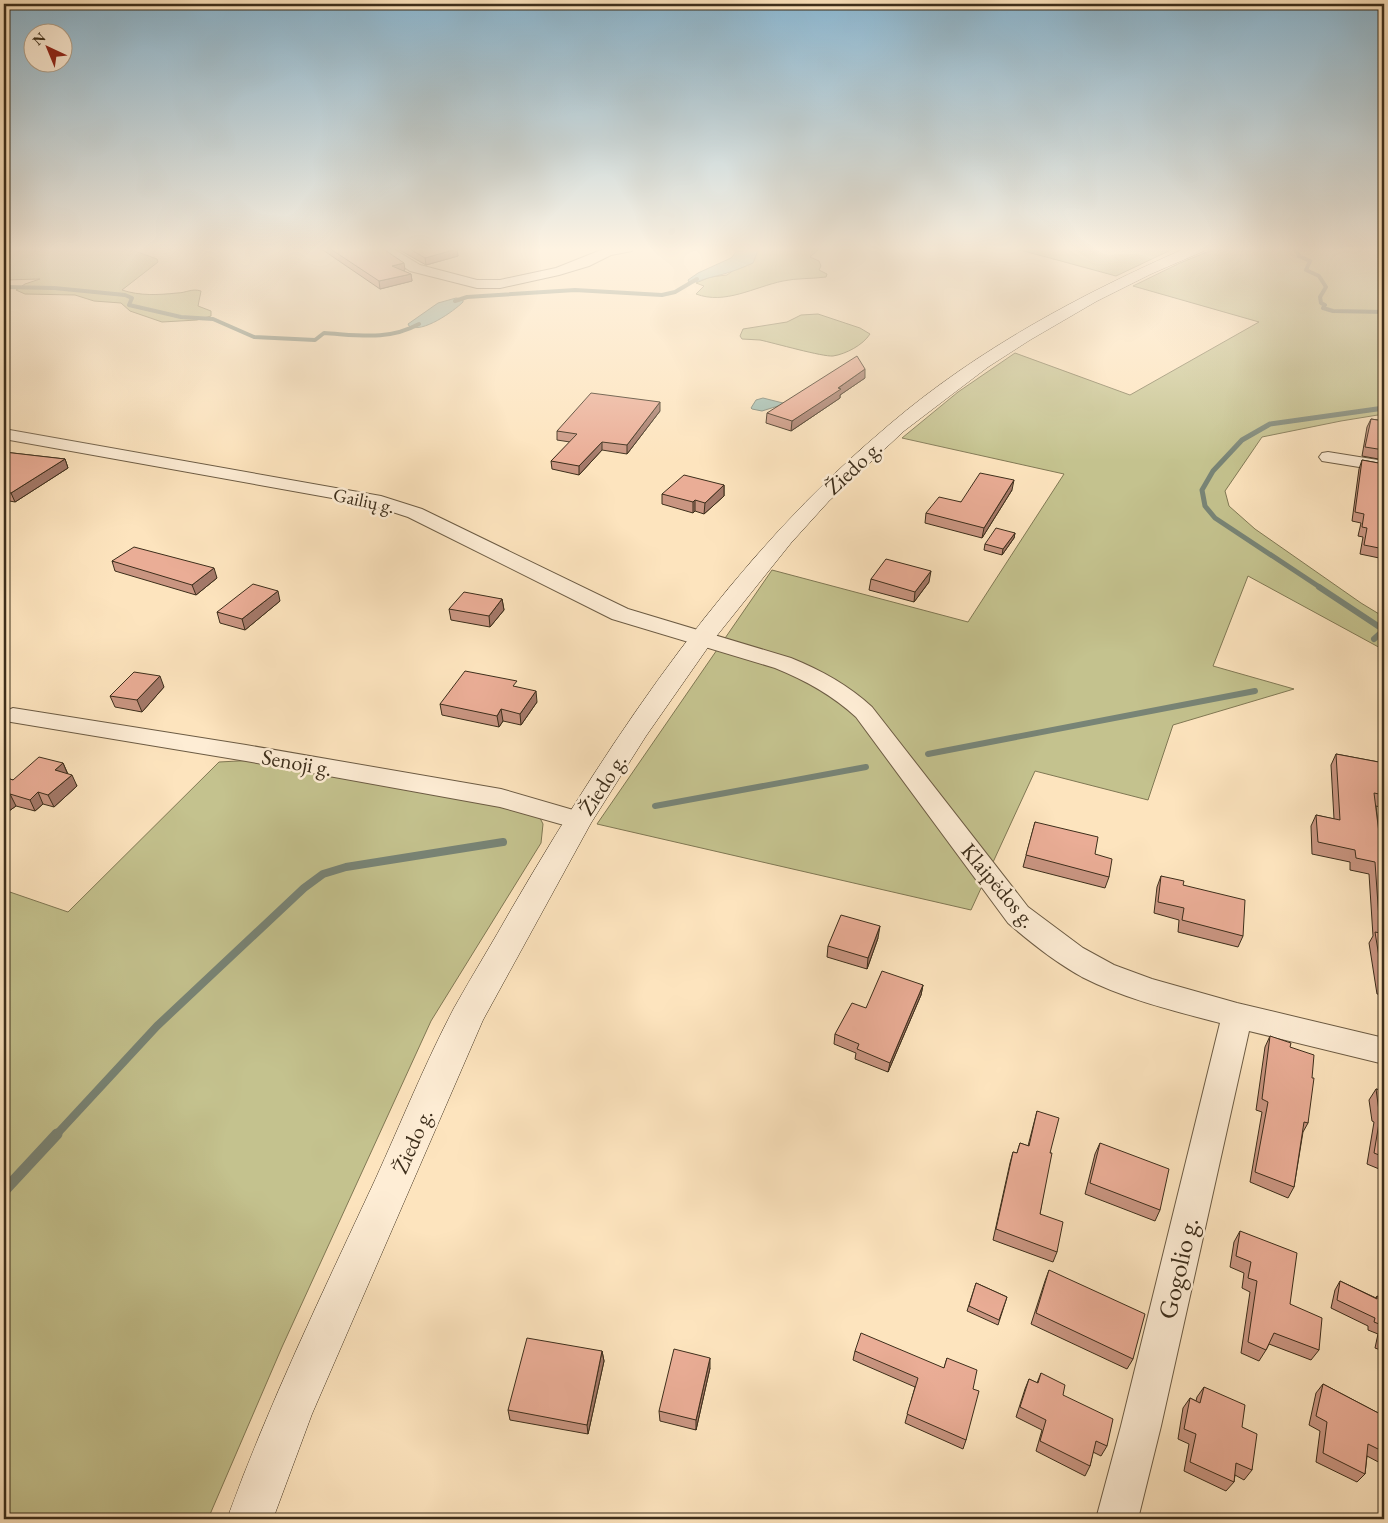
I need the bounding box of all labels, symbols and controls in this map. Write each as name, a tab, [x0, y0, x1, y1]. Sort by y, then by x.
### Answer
north arrow	[22, 22, 72, 72]
text: N	[29, 28, 50, 49]
street label: Žiedo g.	[819, 434, 888, 501]
street label: Gailių g.	[331, 482, 397, 519]
street label: Senoji g.	[260, 742, 334, 783]
street label: Žiedo g.	[572, 748, 633, 821]
street label: Klaipėdos g.	[955, 837, 1043, 934]
street label: Žiedo g.	[385, 1104, 440, 1178]
street label: Gogolio g.	[1150, 1214, 1206, 1322]

